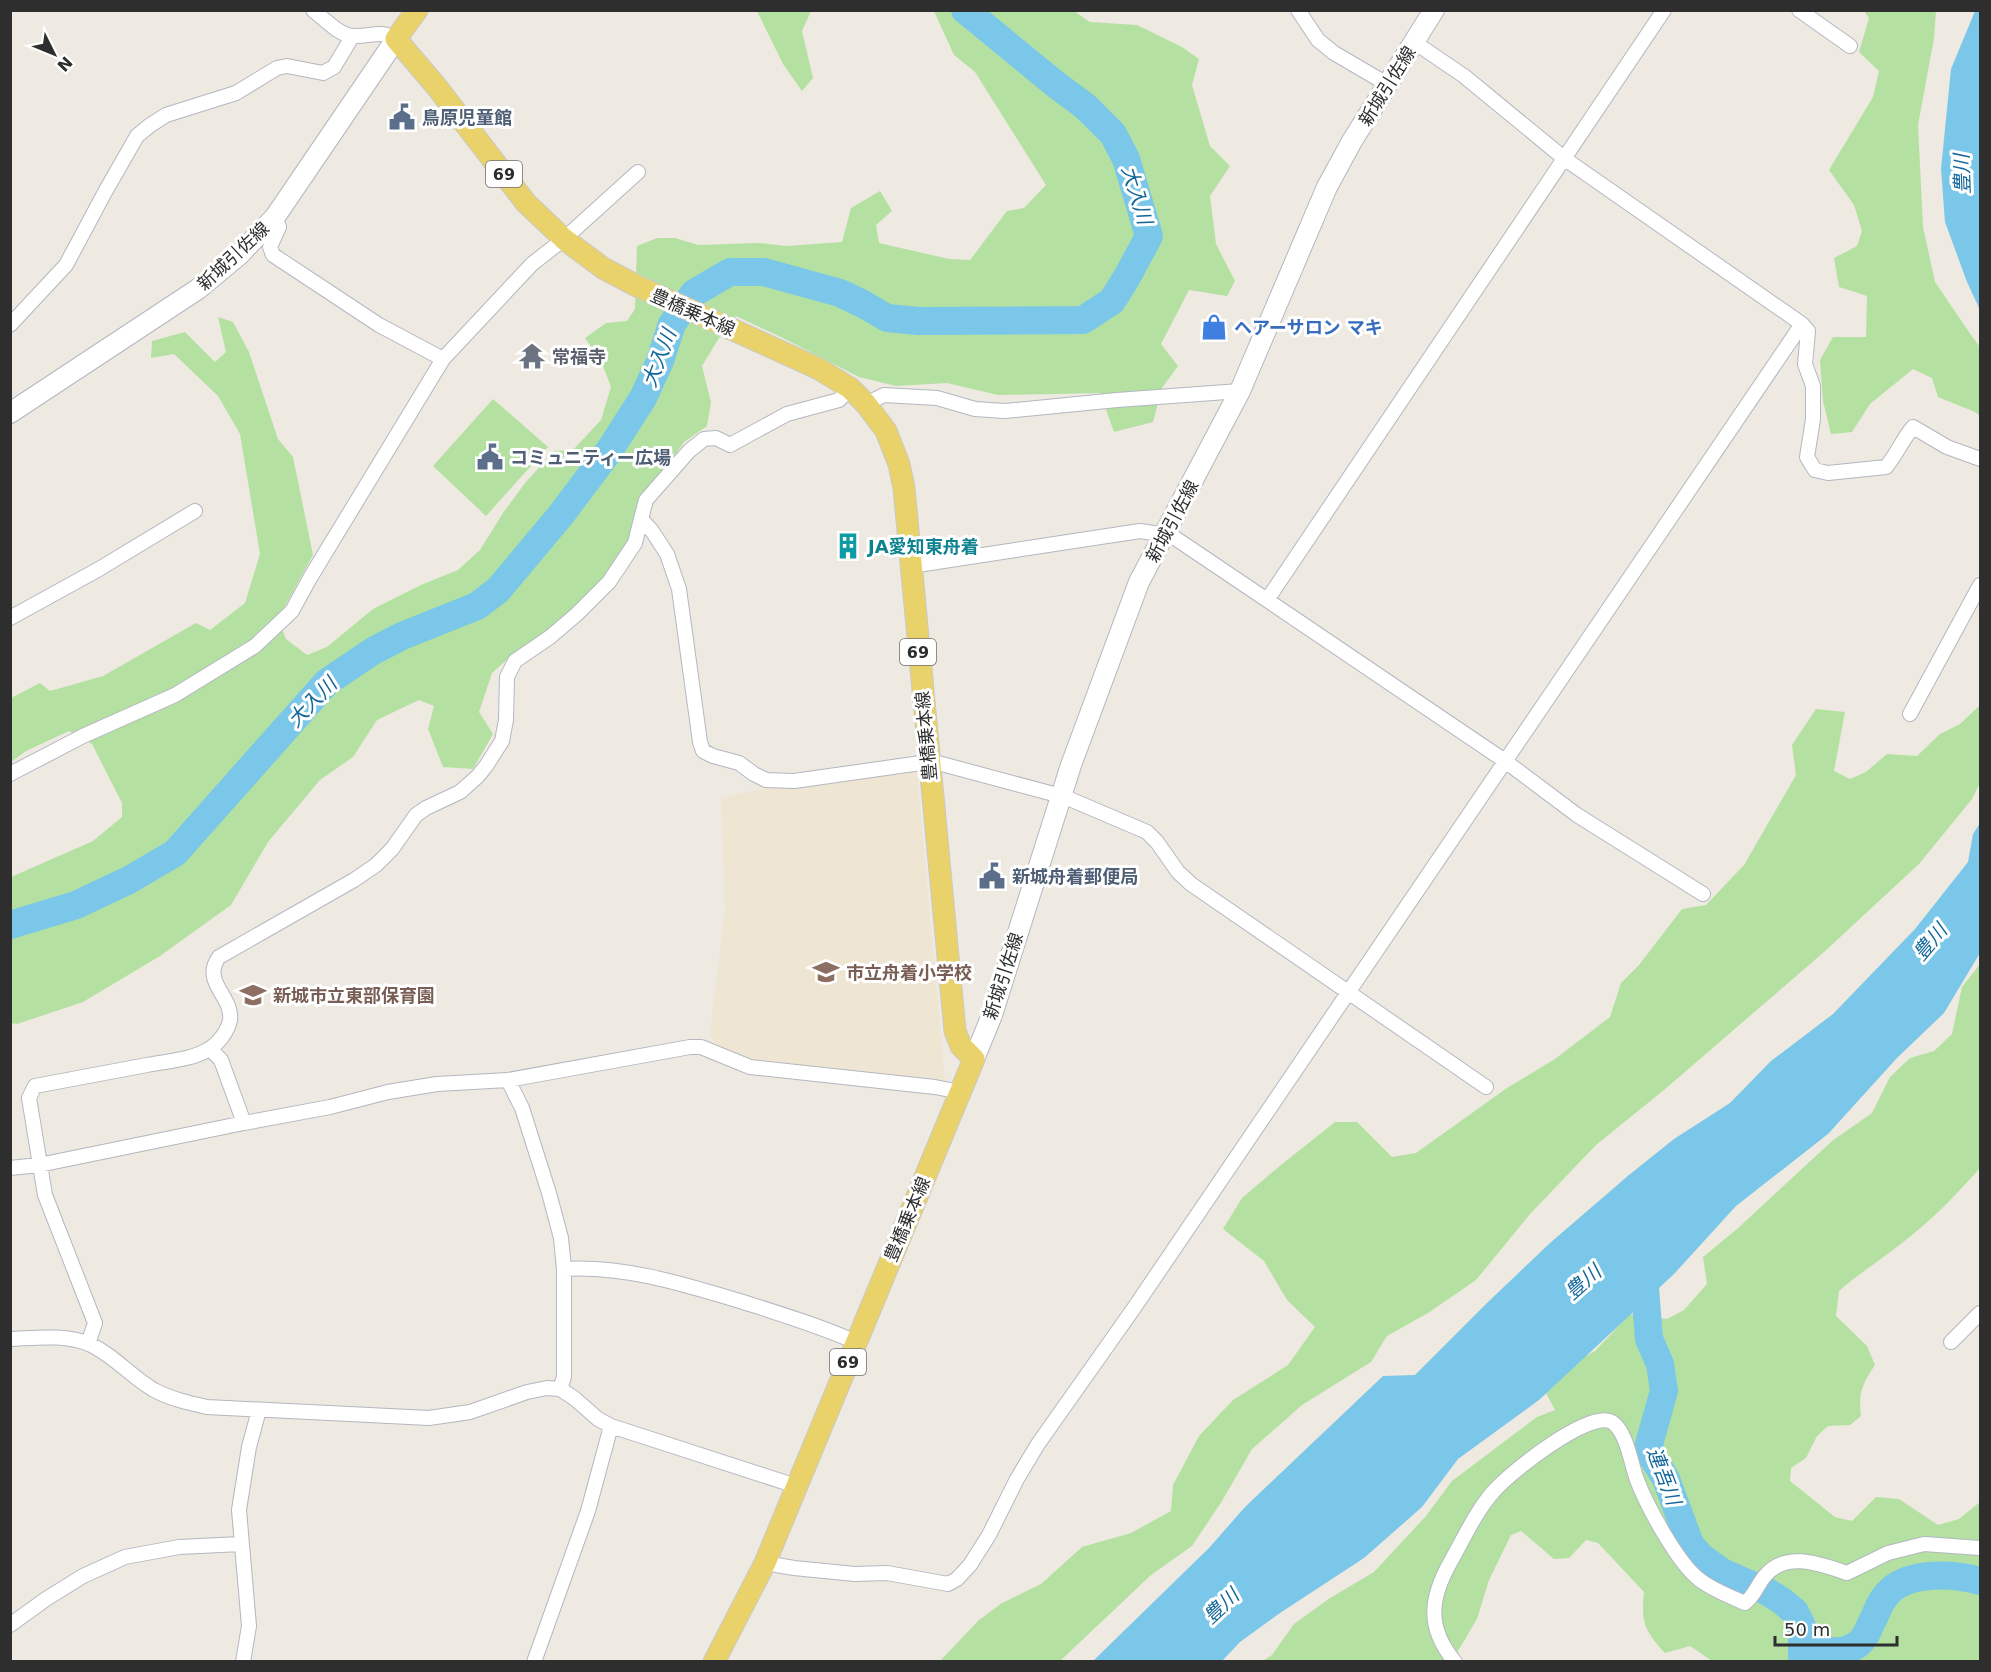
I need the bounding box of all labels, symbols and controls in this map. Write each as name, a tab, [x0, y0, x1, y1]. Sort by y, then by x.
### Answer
north arrow	[24, 24, 84, 84]
street label: 新城引佐線	[1354, 42, 1420, 130]
text: N	[53, 53, 76, 75]
public building icon: 鳥原児童館	[387, 102, 417, 132]
place label: 鳥原児童館	[422, 107, 512, 128]
water label: 豊川	[1949, 152, 1975, 194]
road number: 69	[486, 161, 522, 187]
water label: 大入川	[1117, 163, 1158, 229]
street label: 新城引佐線	[193, 218, 273, 294]
street label: 豊橋乗本線	[648, 284, 738, 340]
shop icon: ヘアーサロン マキ	[1199, 312, 1229, 342]
place label: ヘアーサロン マキ	[1234, 317, 1383, 338]
water label: 大入川	[637, 324, 682, 390]
temple icon: 常福寺	[517, 341, 547, 371]
place label: 常福寺	[552, 346, 606, 367]
public building icon: コミュニティー広場	[475, 442, 505, 472]
place label: コミュニティー広場	[510, 447, 671, 468]
street label: 新城引佐線	[1142, 476, 1202, 566]
building icon: JA愛知東舟着	[833, 531, 863, 561]
place label: JA愛知東舟着	[866, 536, 979, 557]
road number: 69	[900, 639, 936, 665]
water label: 大入川	[283, 671, 343, 732]
street label: 豊橋乗本線	[912, 690, 940, 782]
public building icon: 新城舟着郵便局	[977, 861, 1007, 891]
place label: 新城舟着郵便局	[1012, 866, 1138, 887]
water label: 豊川	[1908, 917, 1953, 965]
street label: 新城引佐線	[979, 930, 1027, 1022]
school or university icon: 市立舟着小学校	[811, 957, 841, 987]
place label: 市立舟着小学校	[846, 962, 972, 983]
school or university icon: 新城市立東部保育園	[238, 980, 268, 1010]
place label: 新城市立東部保育園	[273, 985, 435, 1006]
street label: 豊橋乗本線	[880, 1173, 934, 1265]
water label: 豊川	[1560, 1259, 1607, 1304]
road number: 69	[830, 1349, 866, 1375]
water label: 連吾川	[1642, 1444, 1687, 1510]
water label: 豊川	[1198, 1582, 1245, 1628]
scale bar	[1775, 1609, 1896, 1647]
text: 50 m	[1784, 1619, 1830, 1640]

